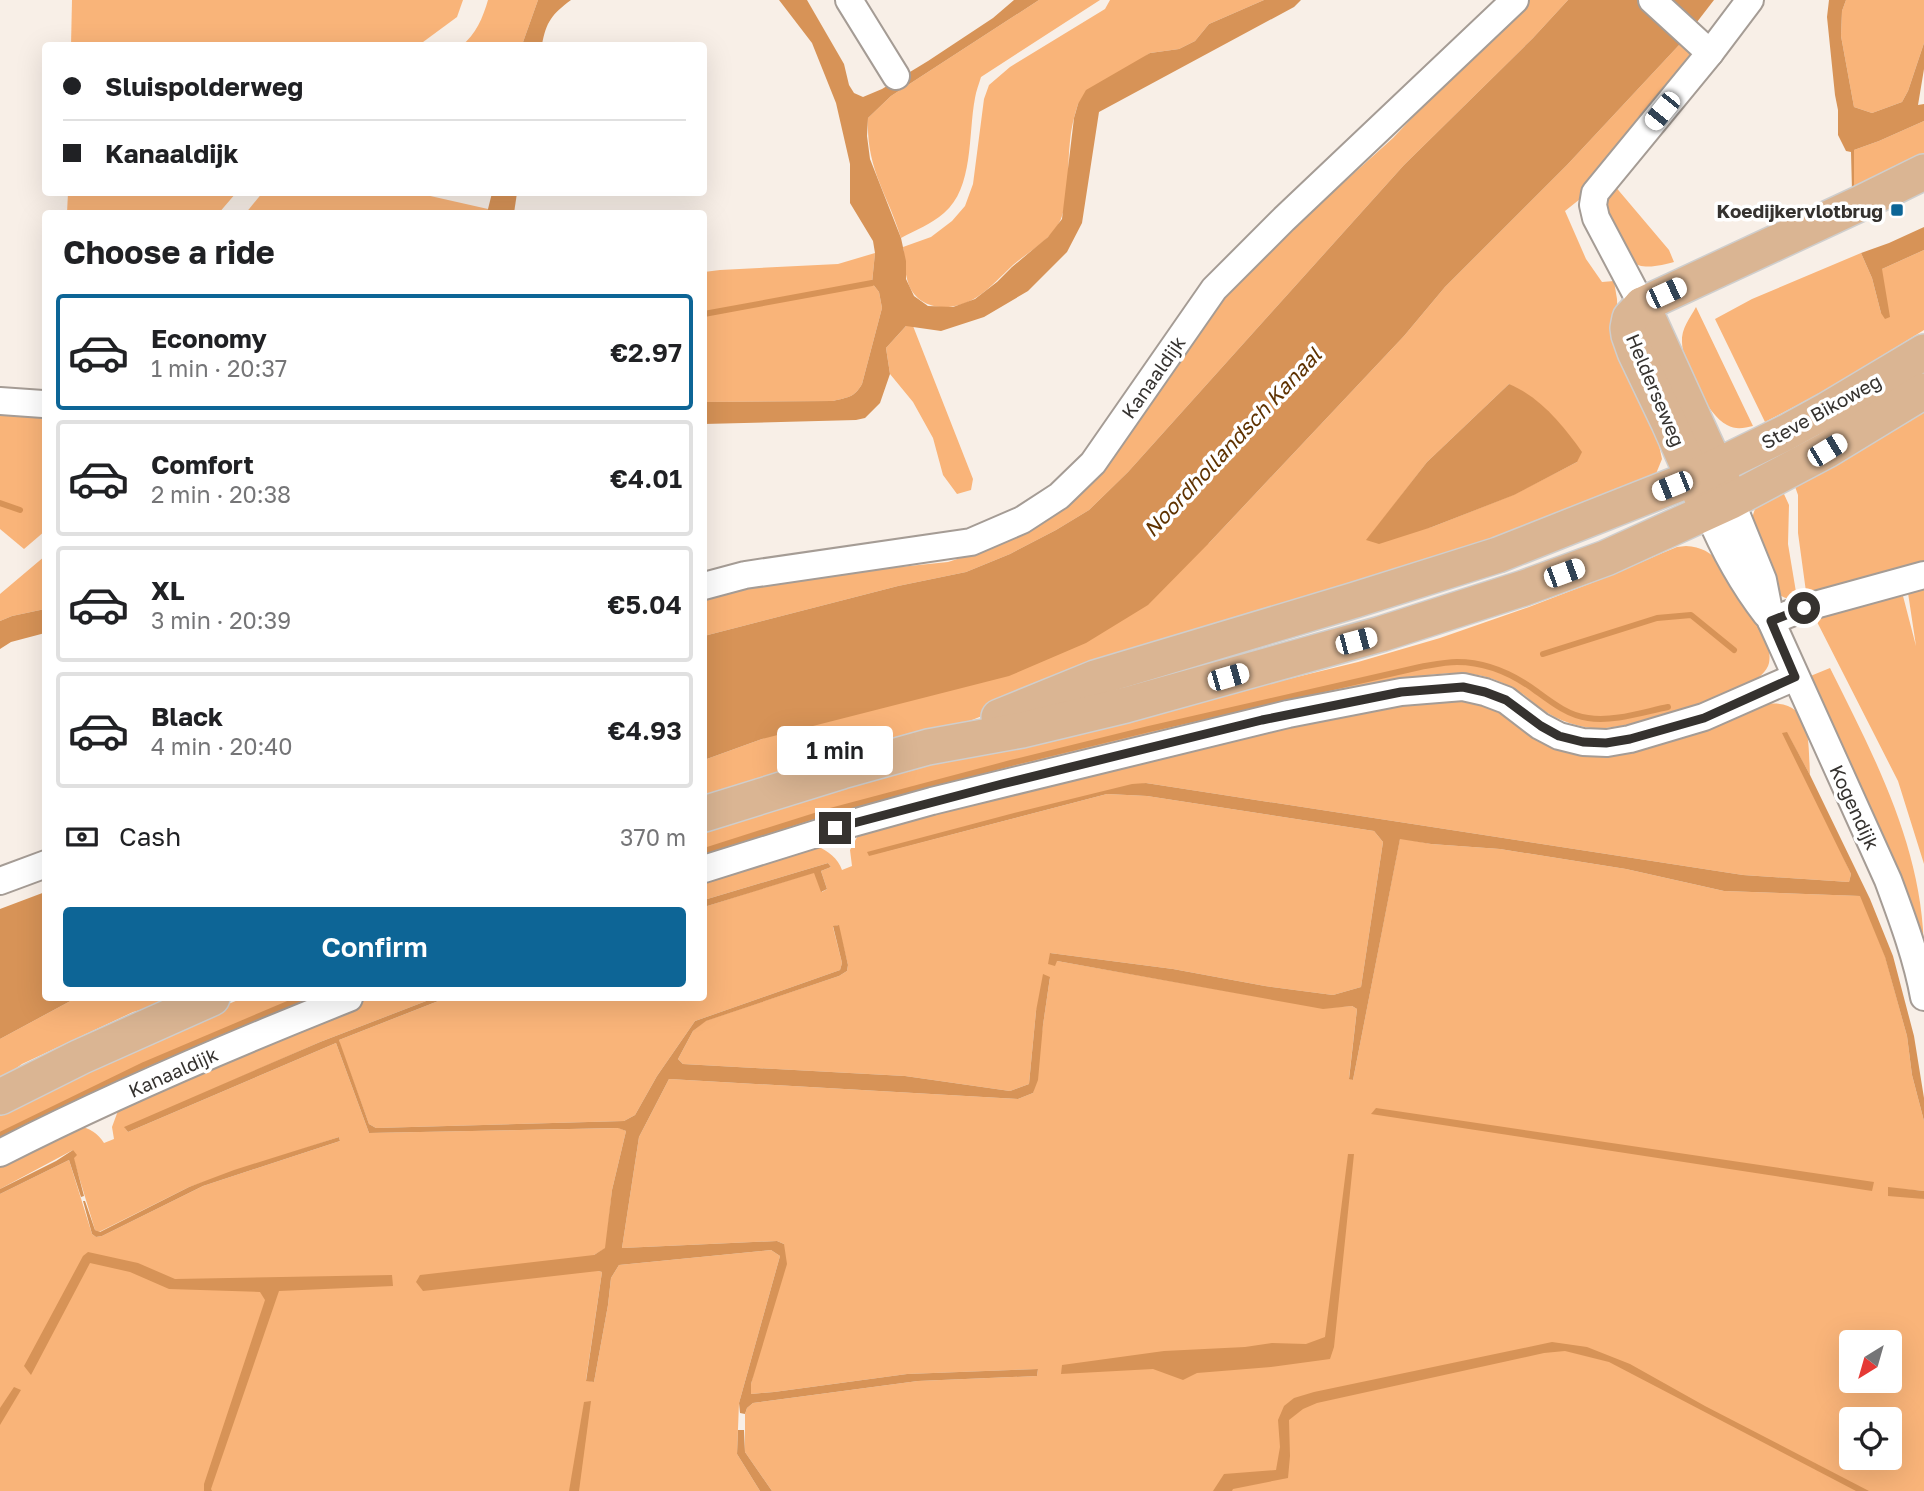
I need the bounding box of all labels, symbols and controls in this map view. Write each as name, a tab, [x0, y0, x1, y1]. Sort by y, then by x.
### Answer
text: Sluispolderweg	[105, 71, 303, 102]
car	[1641, 88, 1684, 134]
text: Kanaaldijk	[105, 138, 238, 169]
place label: Koedijkervlotbrug	[1717, 199, 1883, 222]
marker: Koedijkervlotbrug	[1889, 202, 1905, 218]
text: Choose a ride	[63, 233, 275, 271]
car	[1643, 275, 1690, 311]
icon: car	[67, 321, 130, 384]
text: Economy	[151, 323, 267, 354]
street label: Helderseweg	[1622, 330, 1690, 450]
street label: Kanaaldijk	[1116, 331, 1190, 423]
text: €2.97	[610, 337, 682, 368]
water label: Noordhollandsch Kanaal	[1138, 341, 1327, 542]
text: 1 min · 20:37	[151, 354, 287, 382]
street label: Steve Bikoweg	[1757, 369, 1885, 453]
car	[1804, 430, 1851, 470]
icon: car	[67, 447, 130, 510]
text: Comfort	[151, 449, 254, 480]
text: €4.01	[610, 463, 682, 494]
car	[1649, 468, 1696, 504]
text: 2 min · 20:38	[151, 480, 291, 508]
car	[1541, 556, 1588, 590]
icon: car	[67, 573, 130, 636]
text: XL	[151, 575, 185, 606]
text: €5.04	[608, 589, 682, 620]
route start	[1788, 592, 1820, 624]
text: 3 min · 20:39	[151, 606, 291, 634]
car	[1333, 625, 1380, 657]
car	[1205, 661, 1252, 693]
icon: car	[67, 699, 130, 762]
text: Black	[151, 701, 223, 732]
text: €4.93	[608, 715, 682, 746]
callout: 1 min	[777, 726, 893, 776]
text: 4 min · 20:40	[151, 732, 293, 760]
text: 1 min	[806, 736, 864, 764]
street label: Kogendijk	[1825, 761, 1885, 853]
route end	[819, 812, 851, 844]
icon: cash	[63, 818, 101, 856]
text: Cash	[119, 821, 181, 852]
text: 370 m	[620, 823, 686, 851]
button: Confirm	[63, 907, 686, 987]
street label: Kanaaldijk	[125, 1042, 221, 1102]
north arrow	[1839, 1330, 1902, 1393]
map controls	[1839, 1330, 1902, 1470]
button: locate	[1839, 1407, 1902, 1470]

